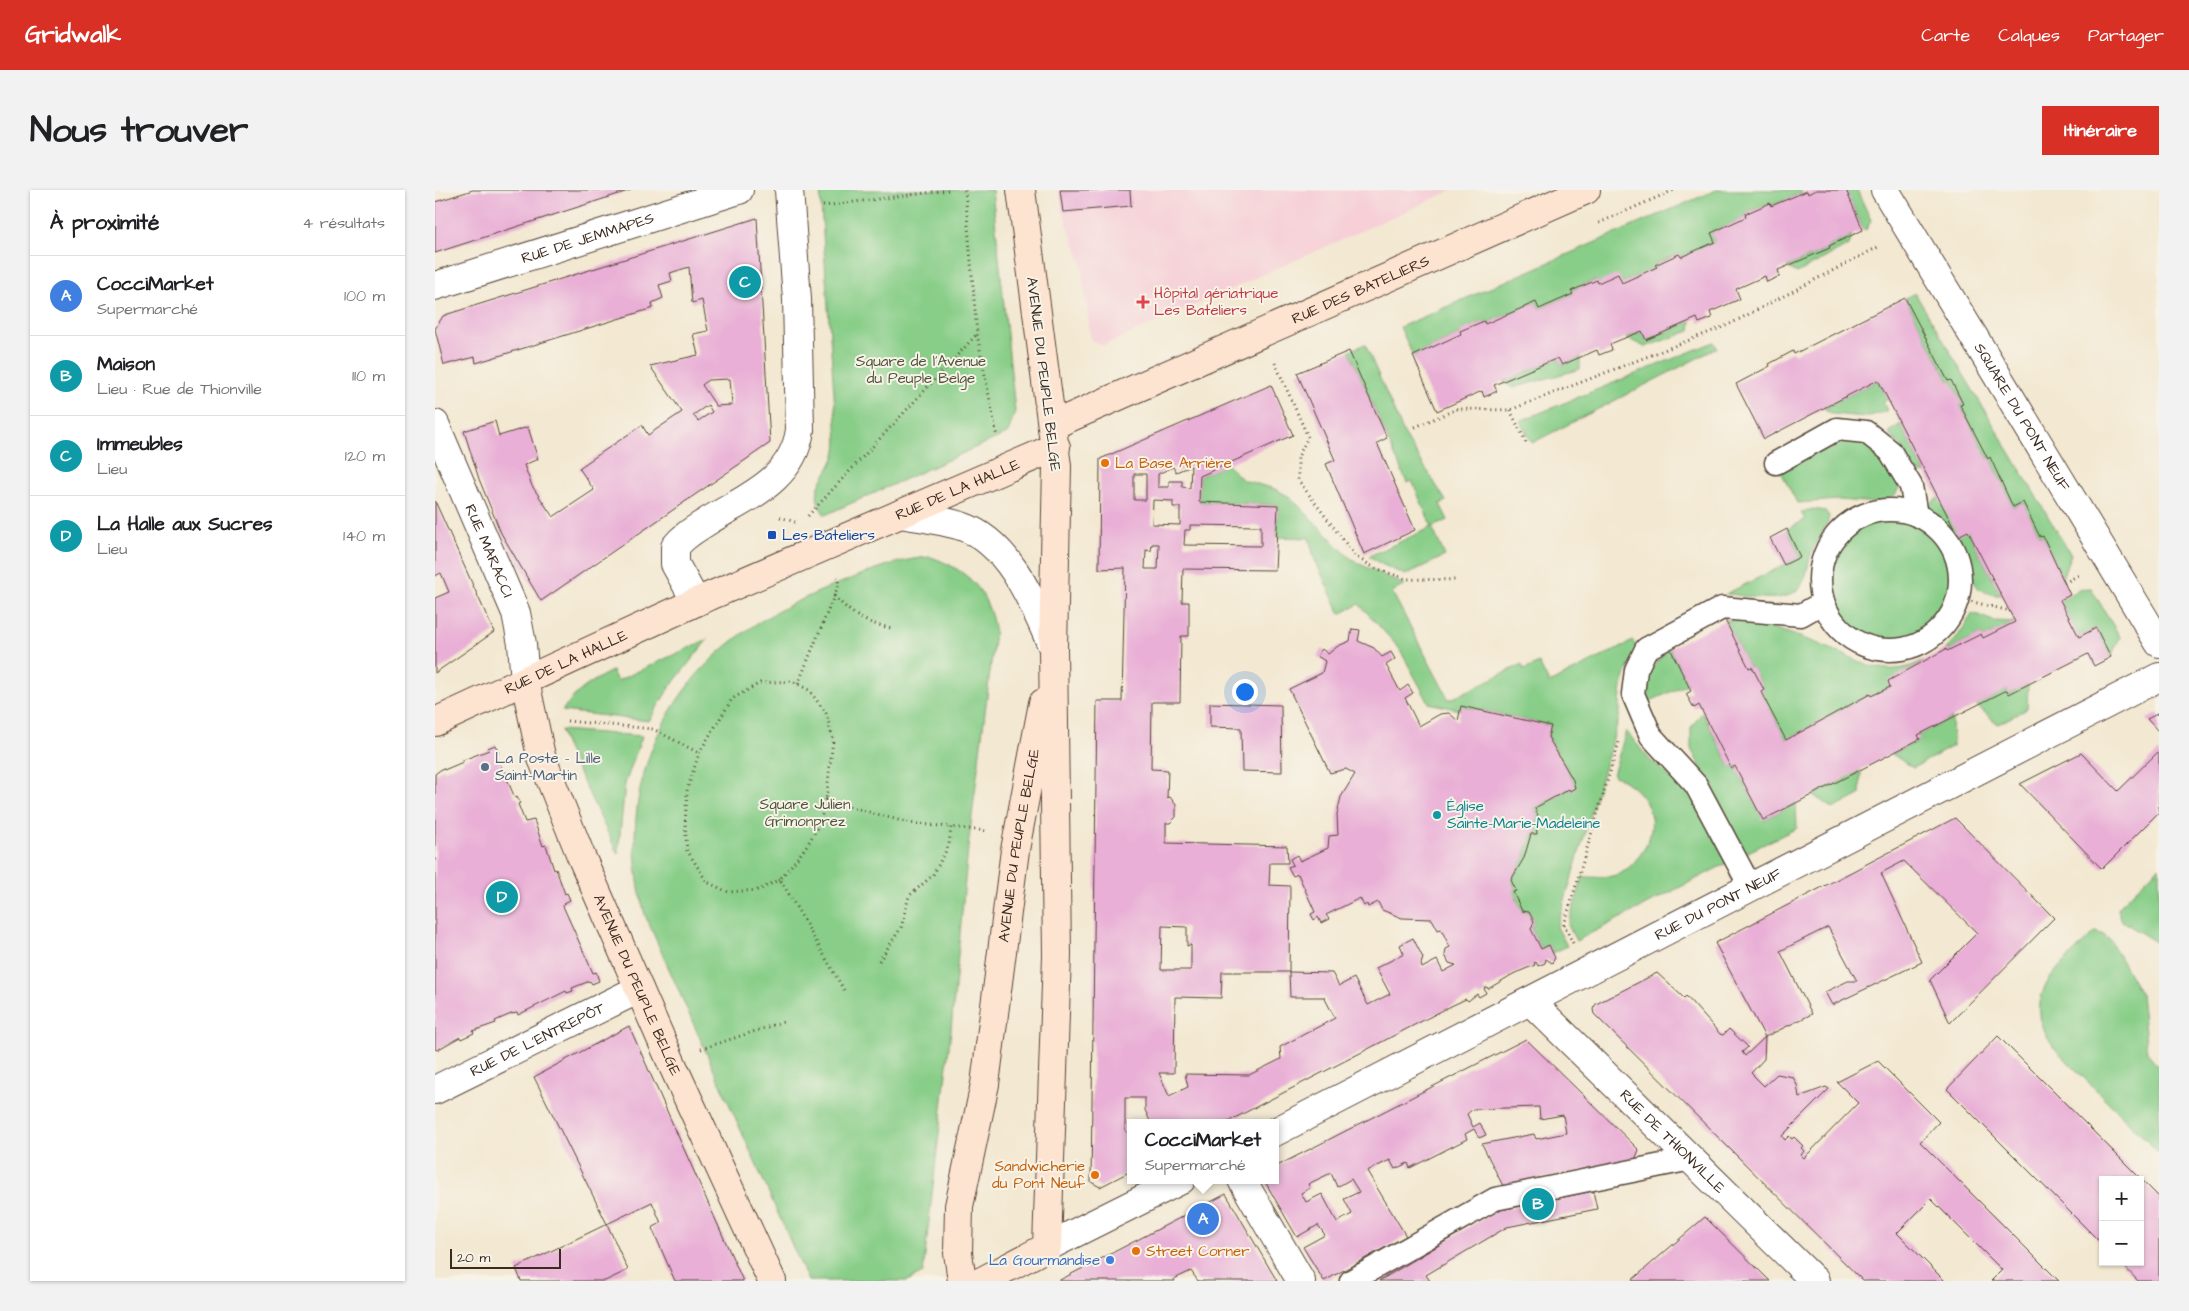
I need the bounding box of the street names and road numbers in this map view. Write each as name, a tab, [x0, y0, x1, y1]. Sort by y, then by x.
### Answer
street label: RUE DE JEMMAPES	[519, 207, 657, 269]
street label: RUE DES BATELIERS	[1288, 250, 1433, 330]
street label: AVENUE DU PEUPLE BELGE	[1021, 276, 1066, 473]
street label: SQUARE DU PONT NEUF	[1969, 339, 2075, 496]
street label: RUE DE LA HALLE	[892, 454, 1023, 526]
street label: RUE MARACCI	[460, 501, 518, 601]
street label: RUE DE LA HALLE	[501, 625, 631, 700]
street label: AVENUE DU PEUPLE BELGE	[993, 747, 1045, 944]
street label: RUE DU PONT NEUF	[1651, 863, 1786, 946]
street label: AVENUE DU PEUPLE BELGE	[588, 891, 686, 1079]
street label: RUE DE L'ENTREPÔT	[467, 997, 609, 1082]
street label: RUE DE THIONVILLE	[1615, 1085, 1730, 1198]

